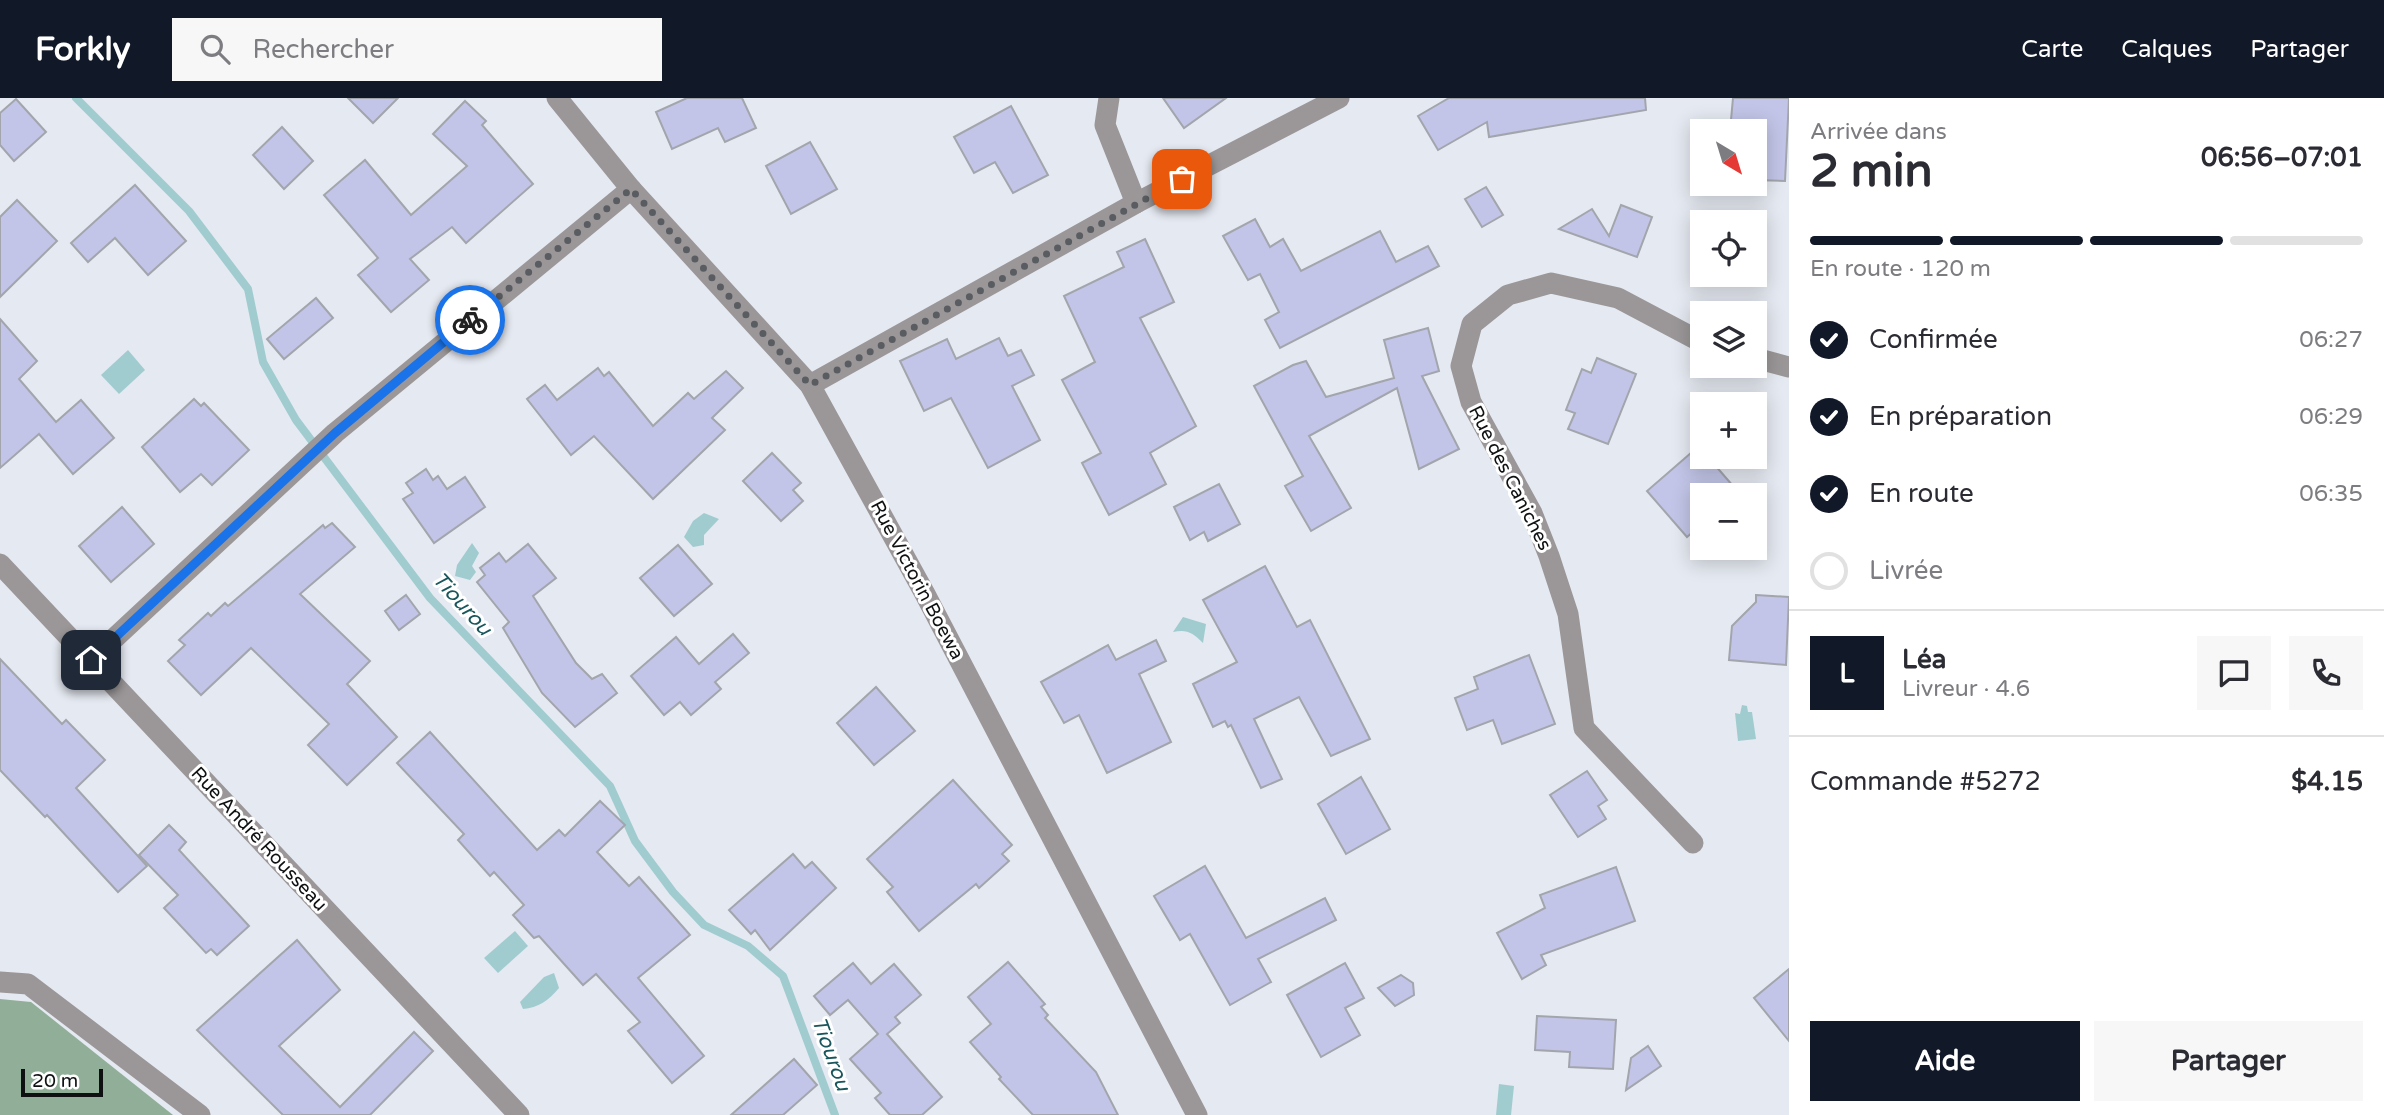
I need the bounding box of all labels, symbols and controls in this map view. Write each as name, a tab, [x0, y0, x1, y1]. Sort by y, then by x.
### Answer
search box	[172, 18, 662, 81]
text: Forkly	[35, 30, 130, 69]
icon: search	[196, 30, 234, 68]
text: Rechercher	[252, 34, 394, 65]
text: Carte	[2021, 35, 2083, 64]
text: Calques	[2121, 35, 2212, 64]
text: Partager	[2250, 35, 2349, 64]
text: Arrivée dans	[1810, 118, 1947, 146]
north arrow	[1690, 119, 1768, 196]
map controls	[1690, 119, 1767, 560]
text: 06:56–07:01	[2201, 142, 2363, 173]
text: 2 min	[1810, 144, 1933, 199]
pin	[1152, 149, 1212, 209]
icon: bag	[1163, 160, 1201, 198]
button: locate	[1690, 210, 1767, 287]
text: En route · 120 m	[1810, 255, 1991, 283]
courier	[435, 285, 505, 355]
icon: bike	[451, 301, 489, 339]
button: layers	[1690, 301, 1767, 378]
icon: check	[1810, 321, 1848, 359]
text: Confirmée	[1869, 324, 1998, 355]
text: 06:27	[2299, 326, 2363, 354]
button: +	[1690, 392, 1767, 469]
icon: check	[1810, 398, 1848, 436]
text: En préparation	[1869, 401, 2052, 432]
street label: Rue des Caniches	[1464, 402, 1556, 554]
text: 06:29	[2299, 403, 2363, 431]
icon: check	[1810, 475, 1848, 513]
text: En route	[1869, 478, 1974, 509]
text: 06:35	[2299, 480, 2363, 508]
button: −	[1690, 483, 1767, 560]
street label: Rue Victorin Boewa	[866, 497, 968, 663]
text: Livrée	[1869, 555, 1943, 586]
water label: Tiourou	[427, 567, 498, 642]
pin	[61, 630, 121, 690]
button: chat	[2197, 636, 2271, 710]
button: phone	[2289, 636, 2363, 710]
icon: home	[72, 641, 110, 679]
text: Léa	[1902, 644, 1946, 675]
text: L	[1840, 658, 1854, 689]
text: Livreur · 4.6	[1902, 675, 2030, 703]
street label: Rue André Rousseau	[187, 762, 331, 916]
text: Commande #5272	[1810, 766, 2041, 797]
text: $4.15	[2291, 766, 2363, 797]
water label: Tiourou	[806, 1014, 856, 1095]
button: Aide	[1810, 1021, 2080, 1101]
button: Partager	[2094, 1021, 2363, 1101]
scale bar	[21, 1066, 103, 1098]
text: 20 m	[32, 1070, 78, 1092]

